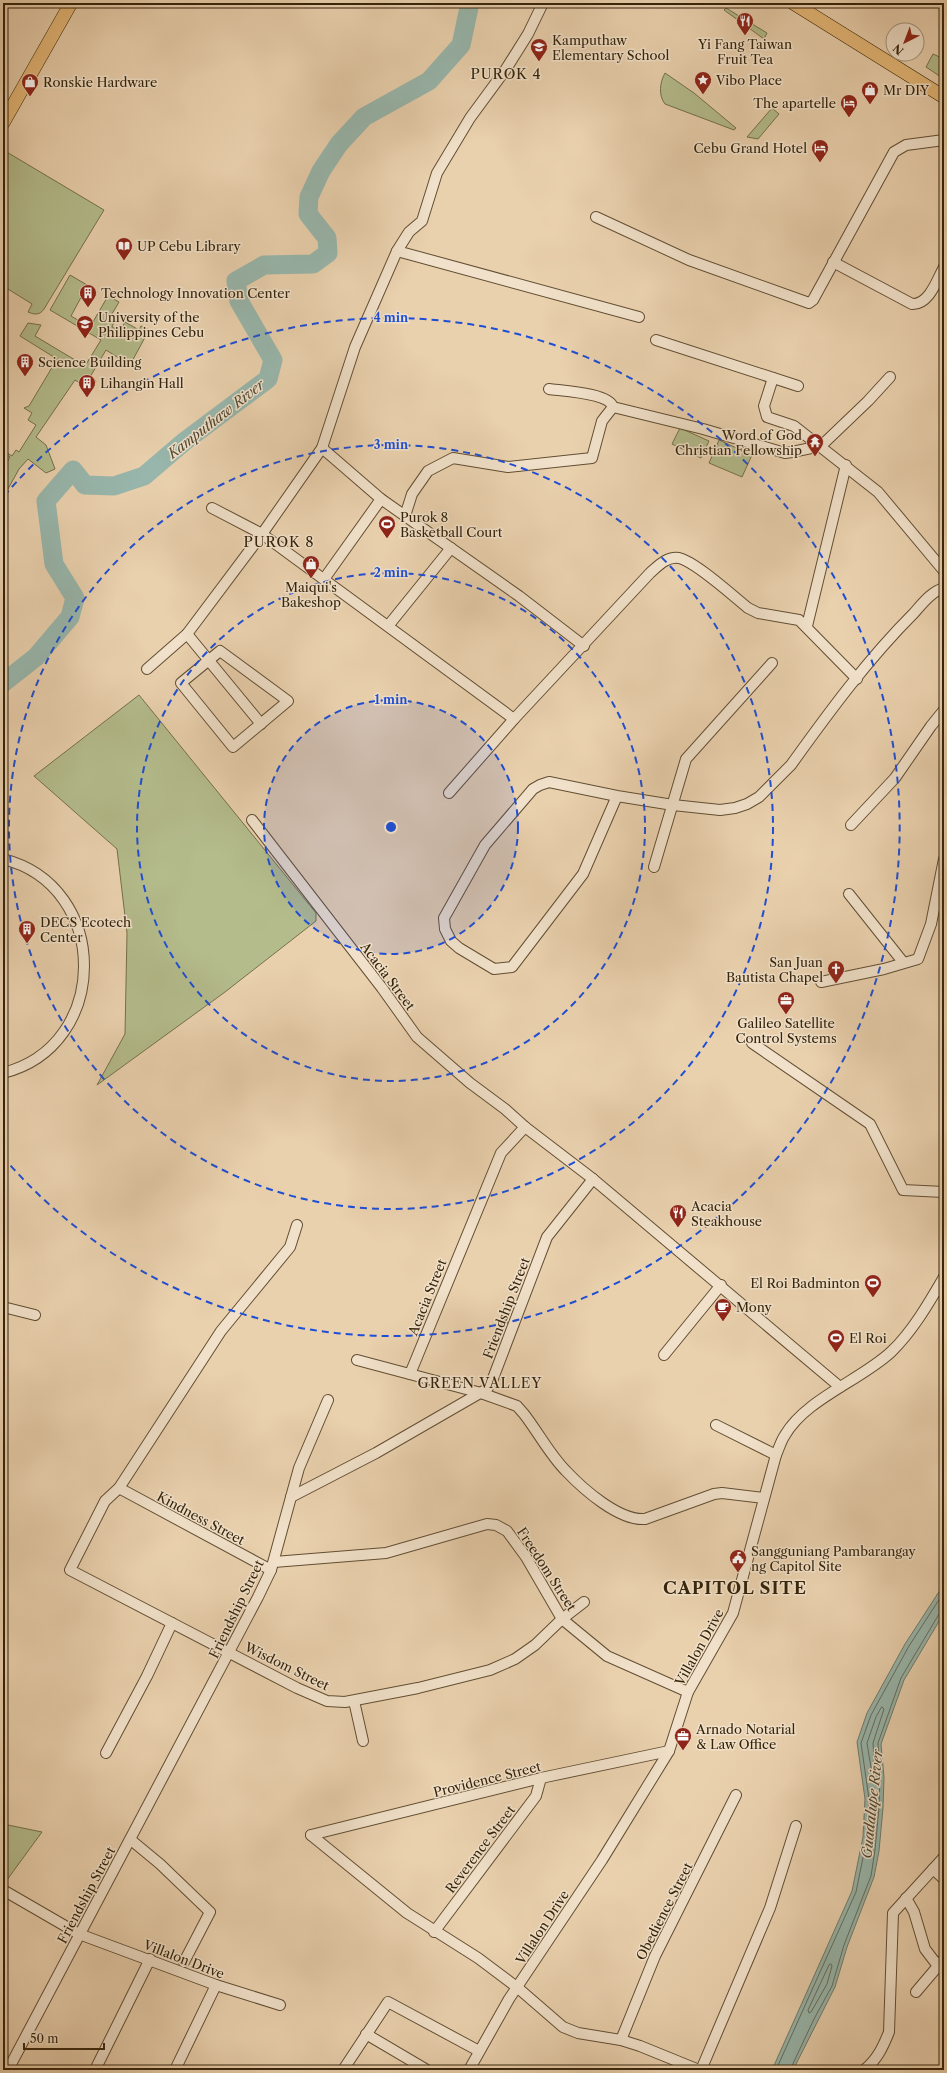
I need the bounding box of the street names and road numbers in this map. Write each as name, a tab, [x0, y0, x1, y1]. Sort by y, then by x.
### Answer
street label: Acacia Street	[357, 938, 419, 1013]
street label: Friendship Street	[479, 1255, 533, 1361]
street label: Acacia Street	[404, 1256, 450, 1338]
street label: Kindness Street	[154, 1488, 248, 1548]
street label: Freedom Street	[514, 1524, 580, 1614]
street label: Friendship Street	[205, 1557, 267, 1661]
street label: Villalon Drive	[671, 1606, 727, 1689]
street label: Wisdom Street	[241, 1638, 332, 1694]
street label: Providence Street	[432, 1758, 543, 1800]
street label: Reverence Street	[442, 1802, 518, 1896]
street label: Friendship Street	[54, 1844, 118, 1946]
street label: Obedience Street	[632, 1859, 696, 1963]
street label: Villalon Drive	[512, 1887, 572, 1968]
street label: Villalon Drive	[140, 1936, 227, 1982]

